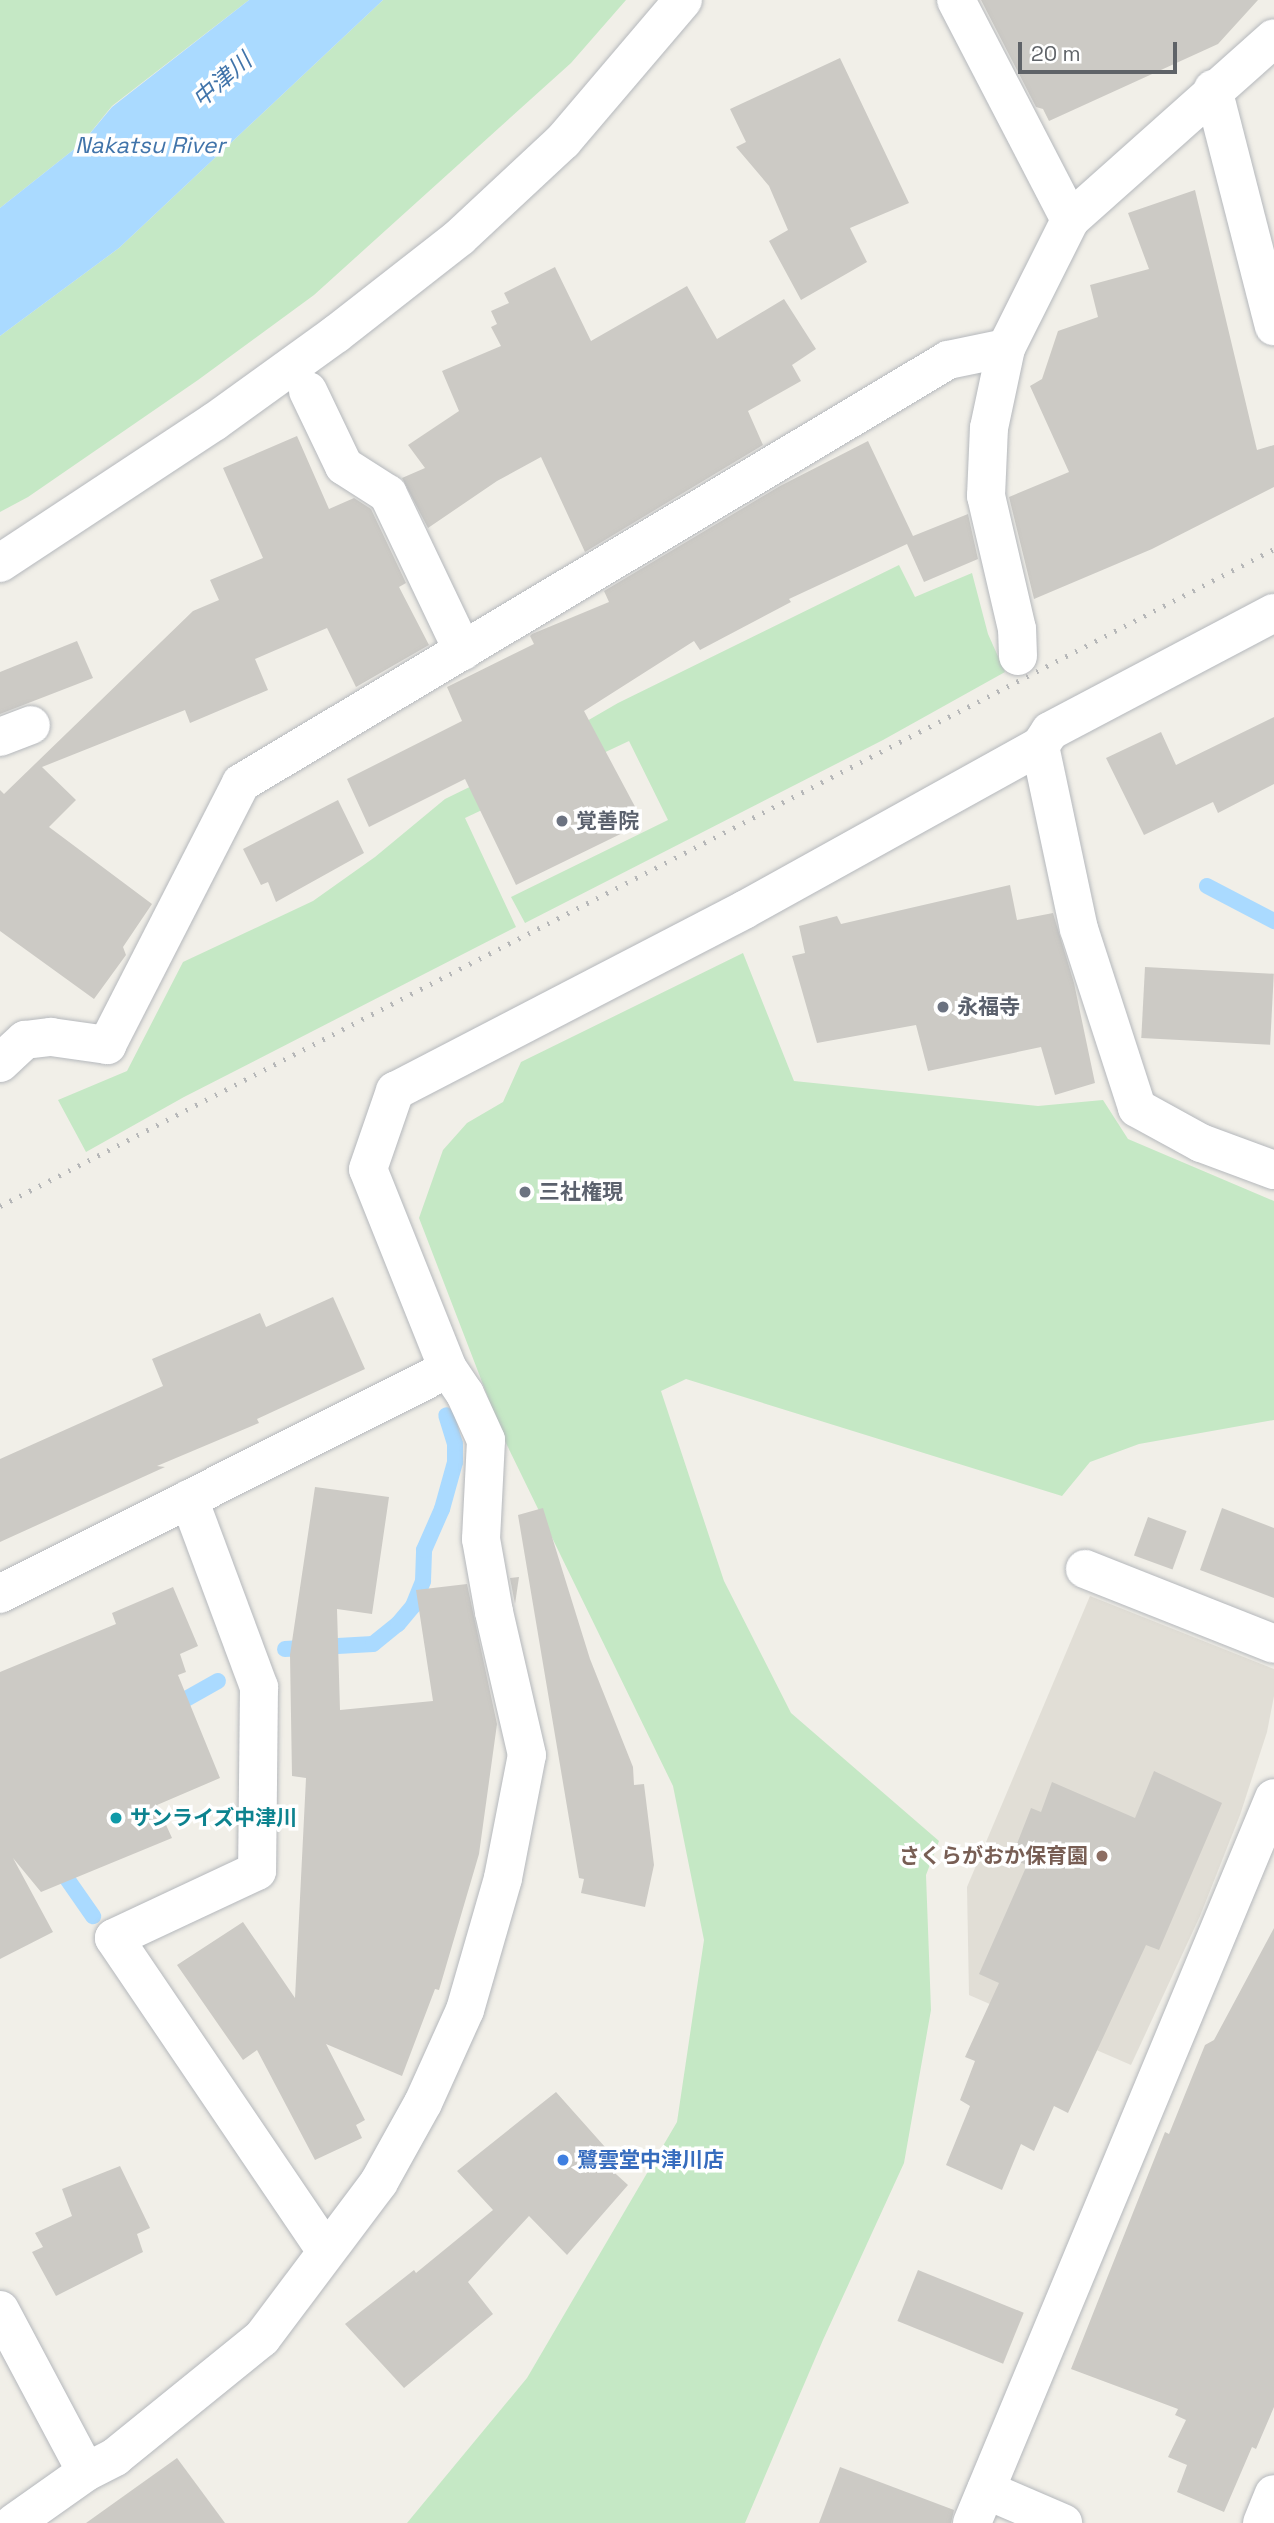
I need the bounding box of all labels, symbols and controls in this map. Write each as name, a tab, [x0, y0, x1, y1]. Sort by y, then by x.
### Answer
scale bar	[1022, 28, 1181, 72]
text: 20 m	[1031, 40, 1081, 67]
water label: 中津川	[187, 47, 257, 113]
water label: Nakatsu River	[75, 131, 225, 159]
place label: 覚善院	[576, 808, 639, 834]
marker: 覚善院	[554, 813, 570, 829]
place label: 永福寺	[957, 994, 1020, 1020]
marker: 永福寺	[935, 999, 951, 1015]
place label: 三社権現	[539, 1179, 623, 1205]
marker: 三社権現	[517, 1184, 533, 1200]
place label: サンライズ中津川	[130, 1805, 298, 1831]
marker: サンライズ中津川	[108, 1810, 124, 1826]
place label: さくらがおか保育園	[899, 1843, 1088, 1869]
marker: さくらがおか保育園	[1094, 1848, 1110, 1864]
place label: 鷺雲堂中津川店	[577, 2147, 724, 2173]
marker: 鷺雲堂中津川店	[555, 2152, 571, 2168]

